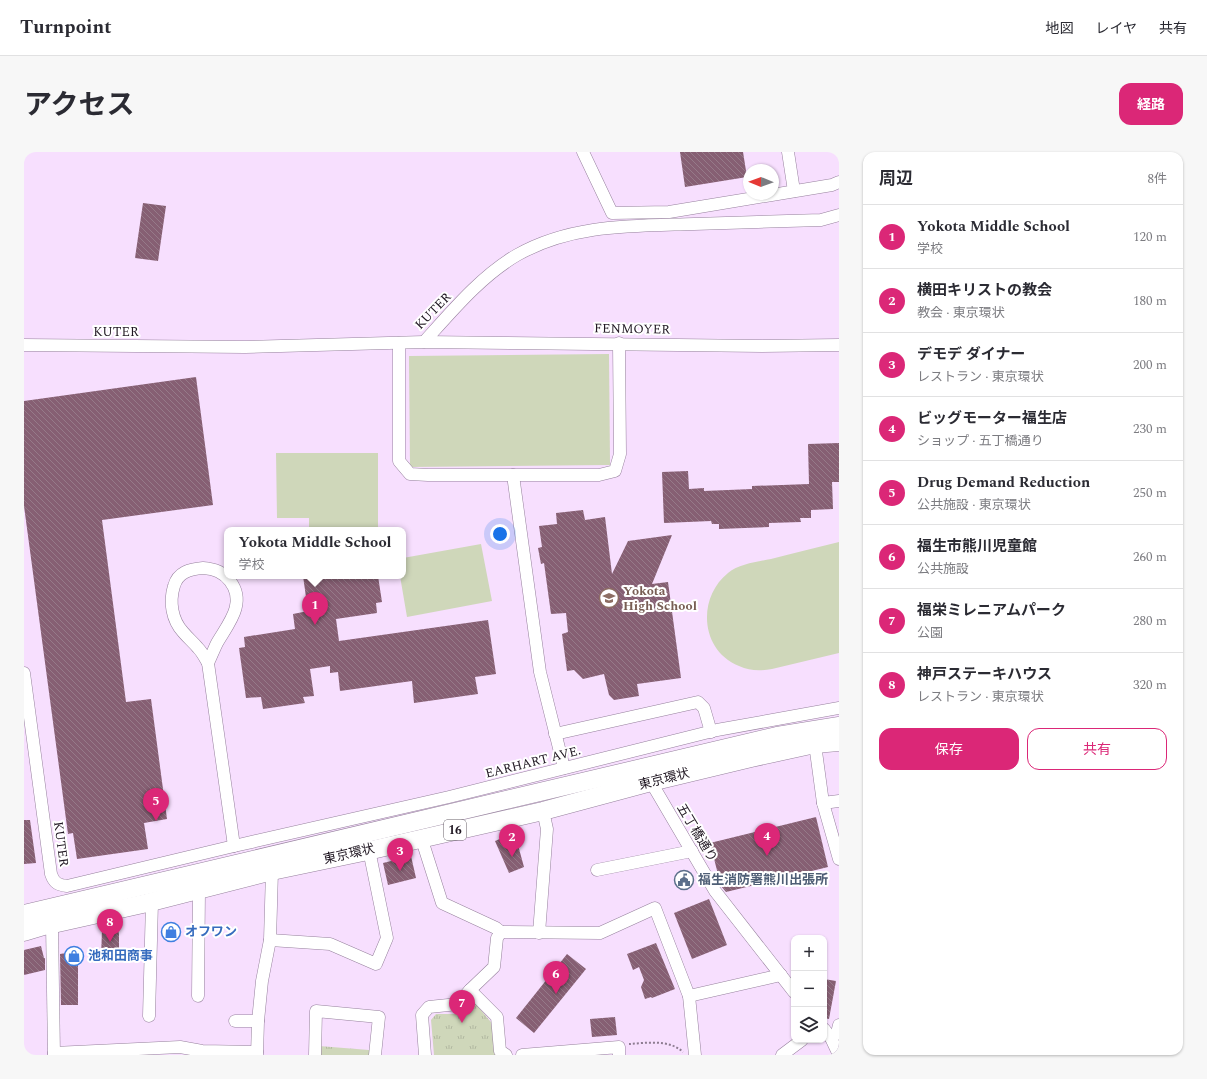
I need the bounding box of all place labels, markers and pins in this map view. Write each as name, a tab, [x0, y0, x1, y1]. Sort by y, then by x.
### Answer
place label: Yokota High School	[623, 581, 697, 616]
school or university icon: Yokota High School	[598, 587, 620, 609]
pin: 1	[302, 592, 328, 625]
pin: 5	[143, 788, 169, 821]
pin: 4	[754, 823, 780, 856]
pin: 2	[499, 824, 525, 857]
pin: 3	[387, 838, 413, 871]
public building icon: 福生消防署熊川出張所	[673, 869, 695, 891]
place label: 福生消防署熊川出張所	[698, 870, 828, 890]
pin: 8	[97, 909, 123, 942]
shop icon: オフワン	[160, 921, 182, 943]
place label: オフワン	[185, 922, 237, 942]
shop icon: 池和田商事	[63, 945, 85, 967]
place label: 池和田商事	[88, 946, 153, 966]
pin: 6	[543, 961, 569, 994]
pin: 7	[449, 990, 475, 1023]

